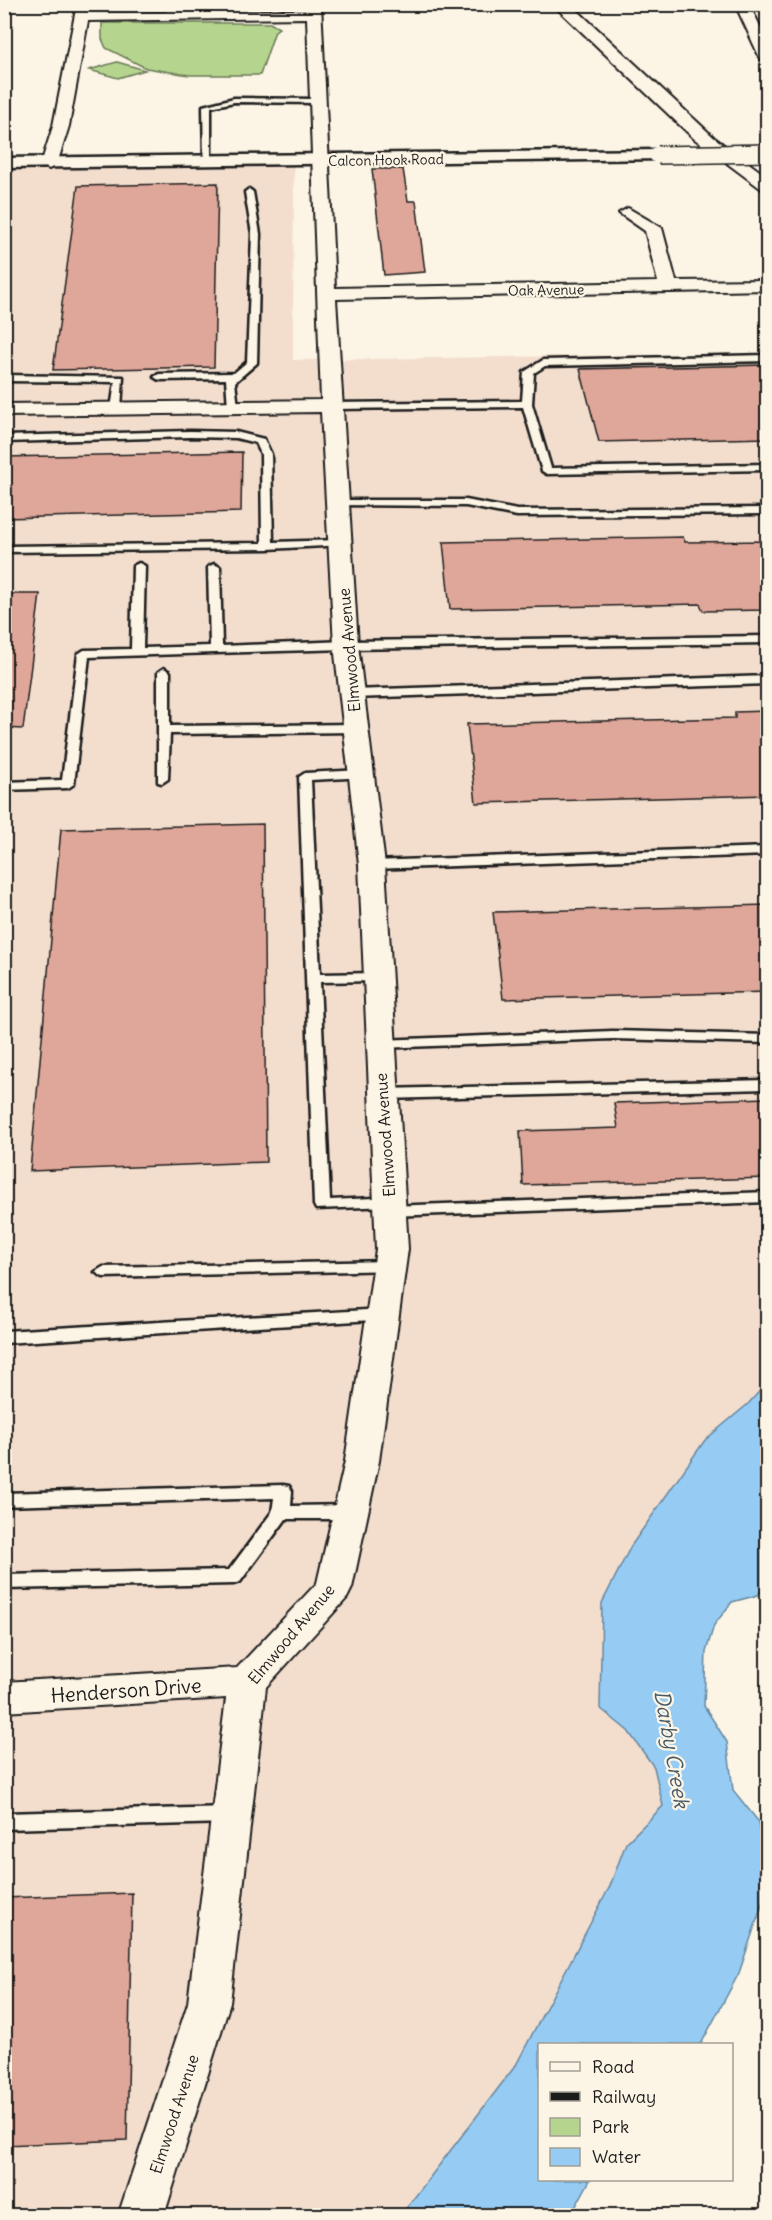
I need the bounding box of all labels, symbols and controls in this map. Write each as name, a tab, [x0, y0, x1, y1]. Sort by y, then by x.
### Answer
street label: Calcon Hook Road	[328, 150, 444, 170]
street label: Oak Avenue	[508, 280, 584, 300]
street label: Elmwood Avenue	[334, 587, 364, 713]
street label: Elmwood Avenue	[371, 1072, 399, 1198]
street label: Elmwood Avenue	[243, 1580, 339, 1688]
street label: Henderson Drive	[50, 1672, 202, 1708]
water label: Darby Creek	[648, 1688, 696, 1811]
legend	[538, 2043, 733, 2181]
street label: Elmwood Avenue	[145, 2052, 203, 2176]
text: Road	[592, 2055, 635, 2078]
text: Railway	[592, 2085, 656, 2108]
text: Park	[592, 2115, 629, 2138]
text: Water	[592, 2145, 642, 2168]

